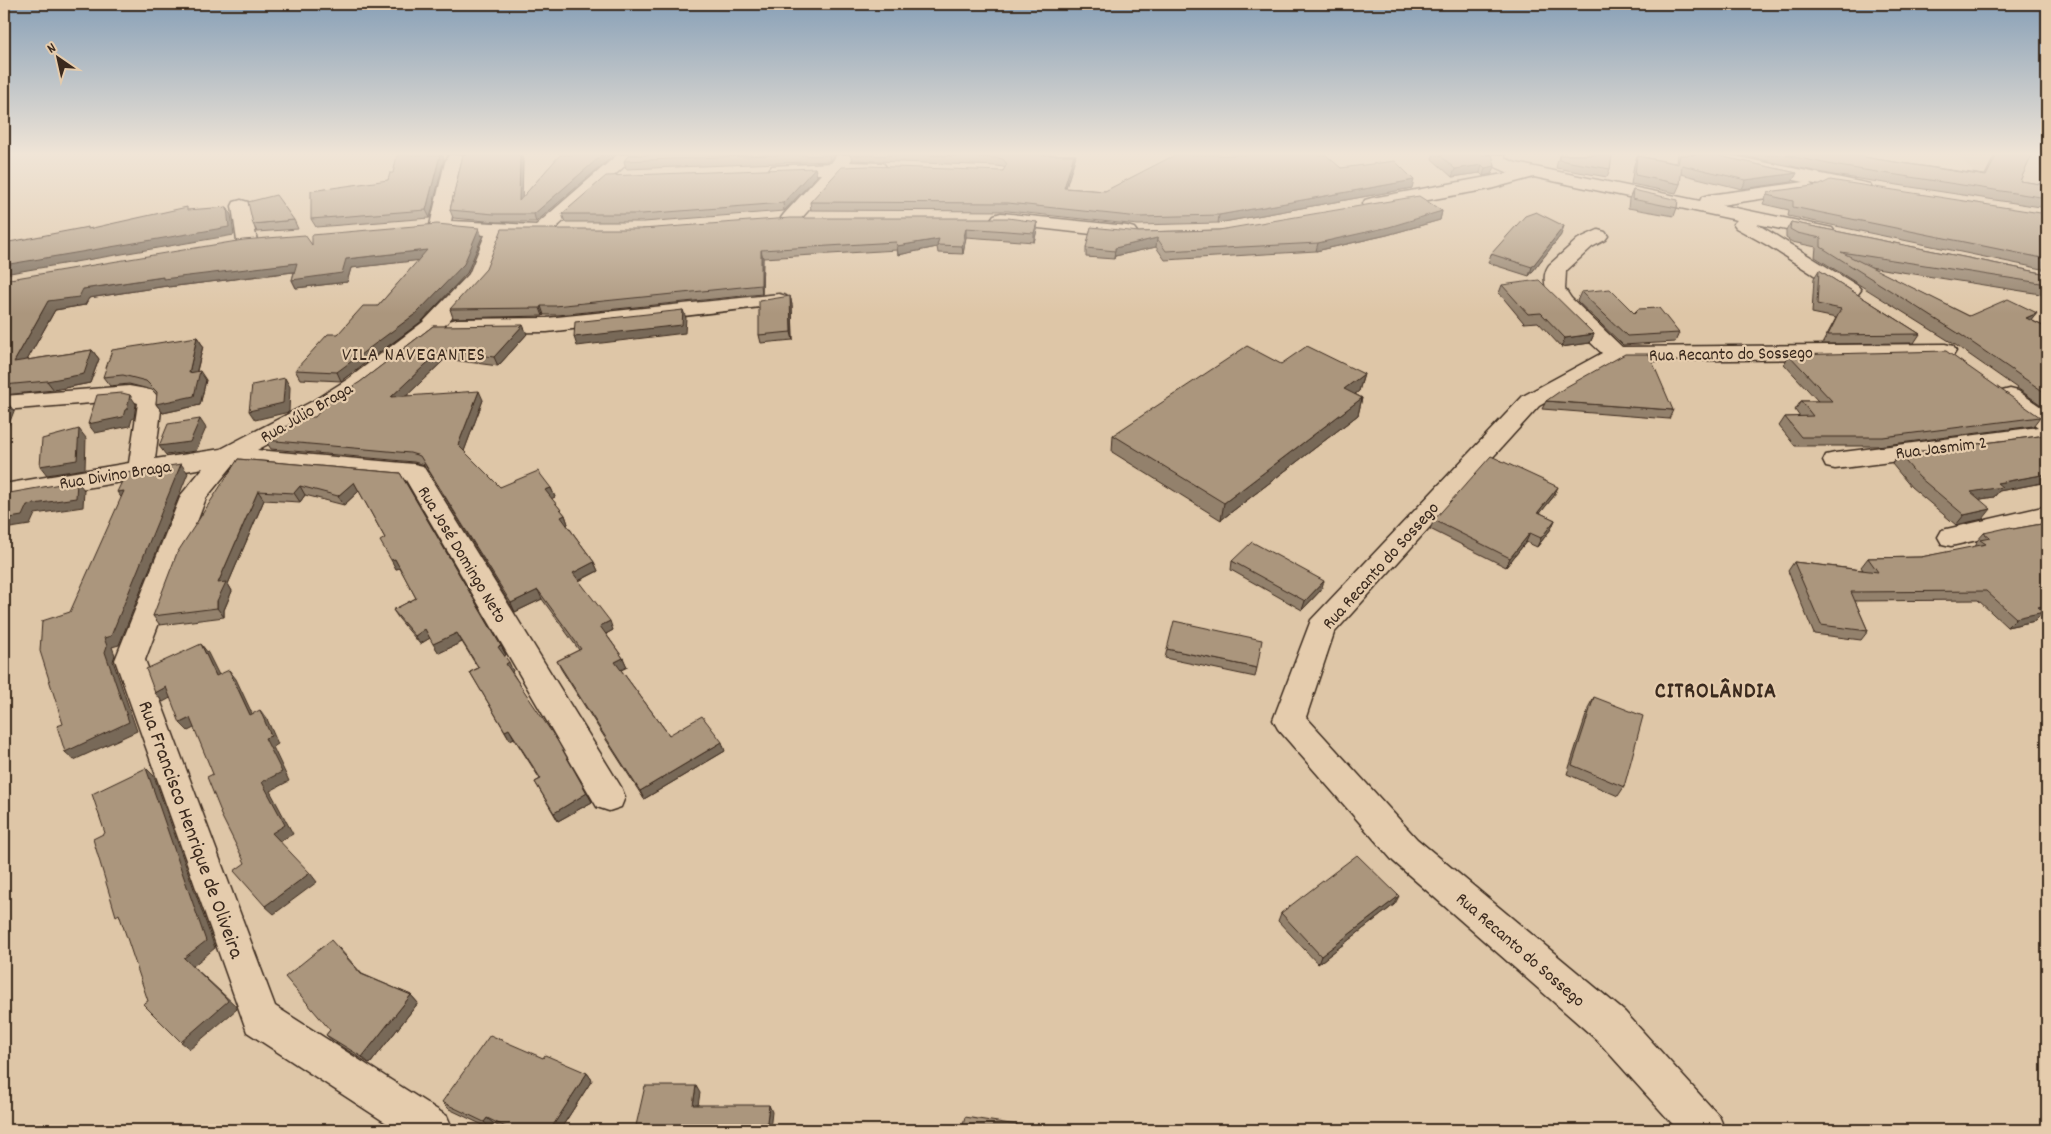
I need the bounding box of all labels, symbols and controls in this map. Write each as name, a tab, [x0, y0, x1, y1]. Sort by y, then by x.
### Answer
north arrow	[32, 32, 82, 82]
text: N	[43, 39, 60, 59]
street label: Rua Recanto do Sossego	[1649, 342, 1813, 369]
district label: VILA NAVEGANTES	[342, 343, 486, 370]
street label: Rua Júlio Braga	[256, 377, 359, 451]
street label: Rua Jasmim 2	[1894, 431, 1988, 467]
street label: Rua Divino Braga	[58, 455, 174, 498]
street label: Rua José Domingo Neto	[410, 482, 512, 629]
street label: Rua Recanto do Sossego	[1318, 497, 1446, 636]
district label: CITROLÂNDIA	[1655, 677, 1777, 708]
street label: Rua Francisco Henrique de Oliveira	[128, 697, 250, 964]
street label: Rua Recanto do Sossego	[1449, 888, 1589, 1014]

